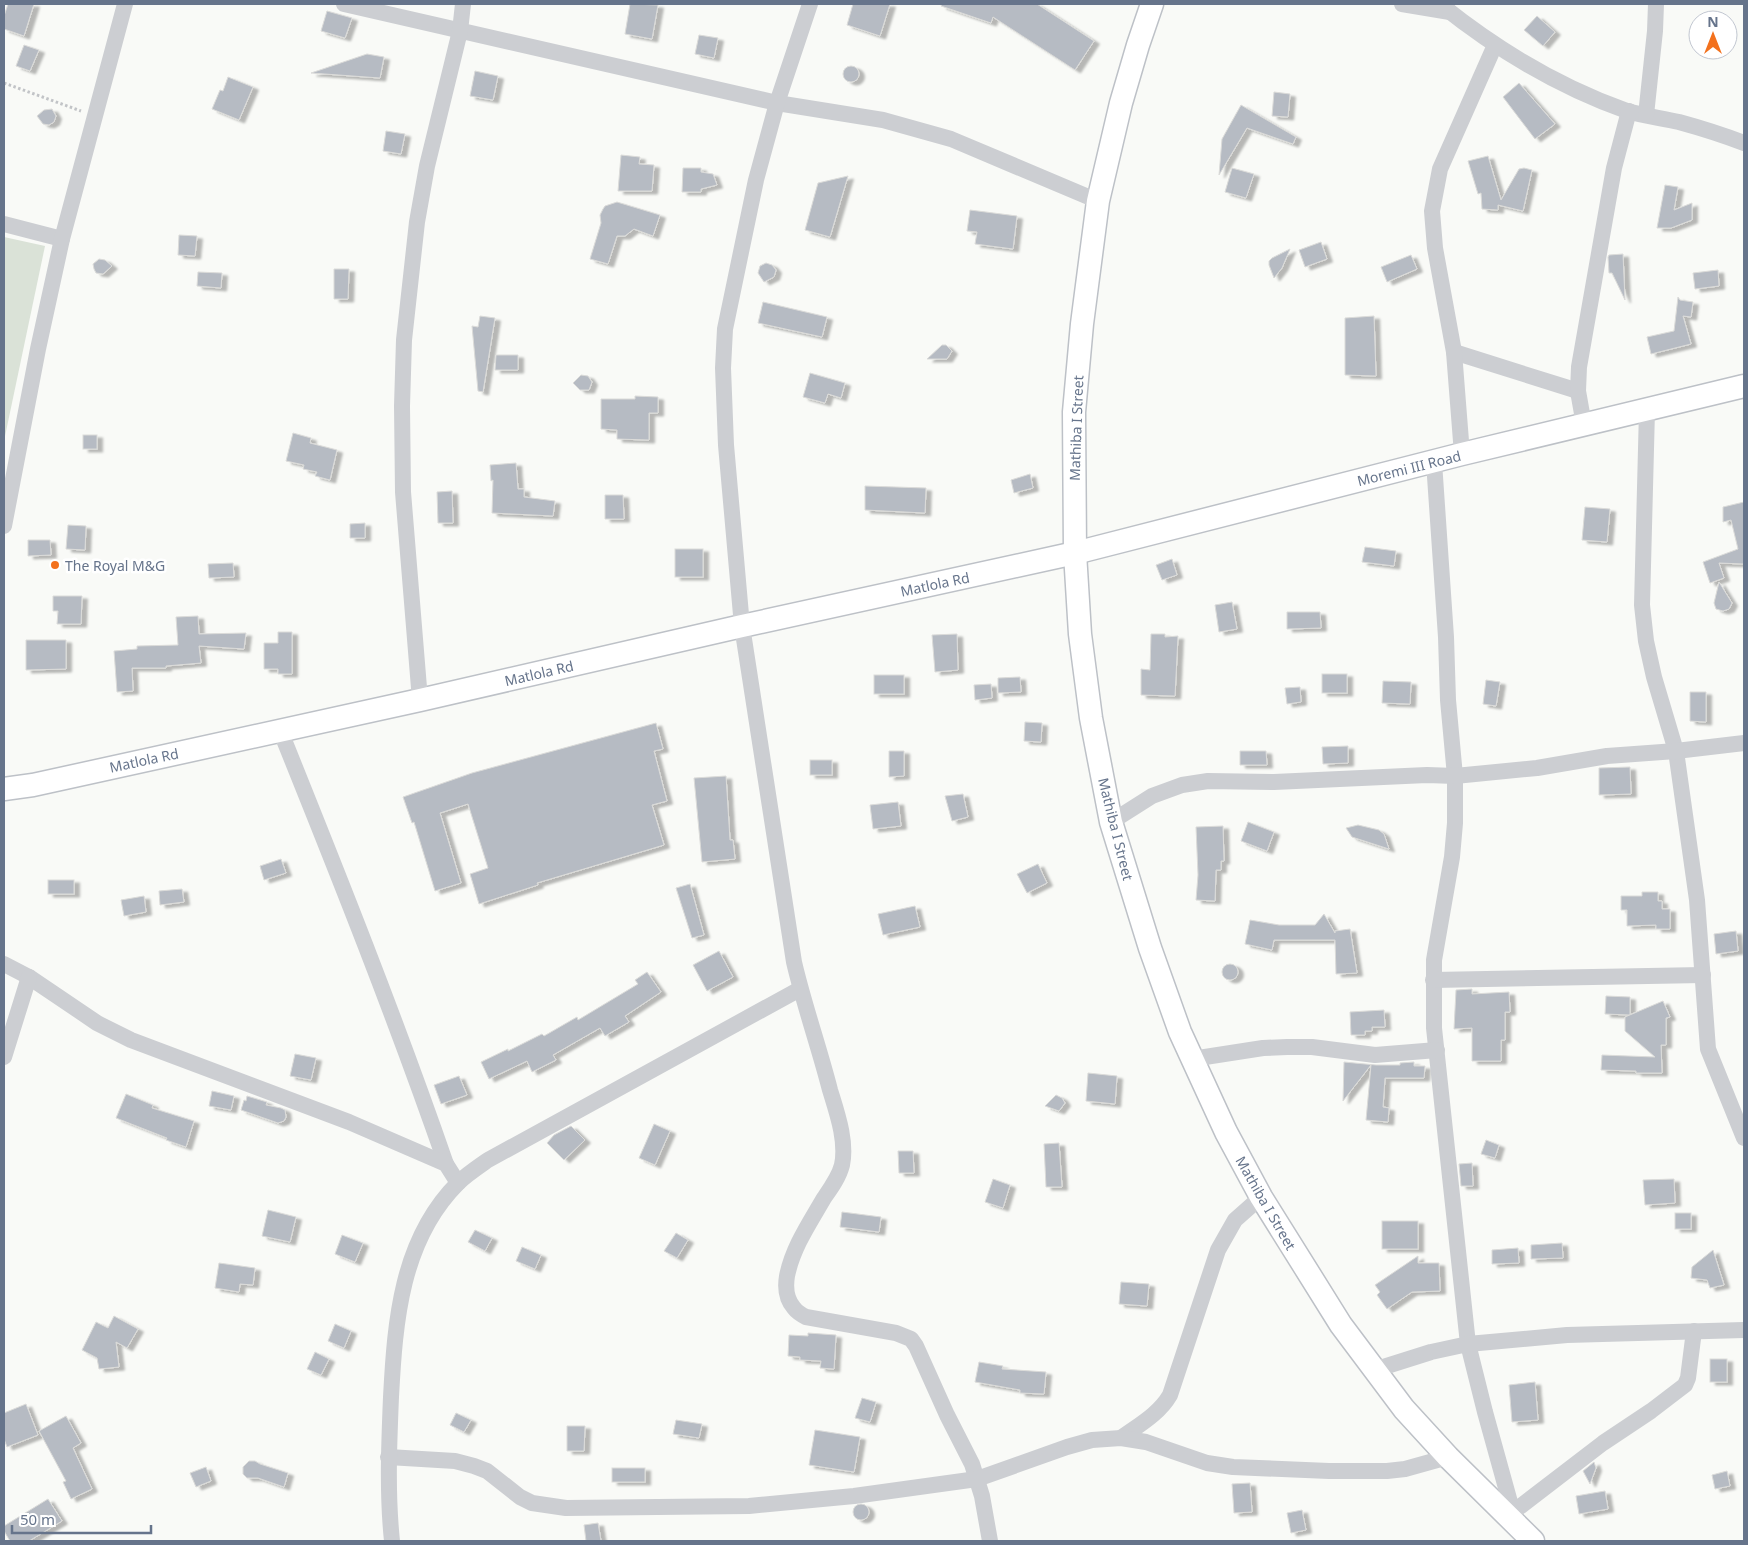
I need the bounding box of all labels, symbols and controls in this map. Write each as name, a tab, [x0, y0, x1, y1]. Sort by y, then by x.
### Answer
north arrow	[1688, 10, 1738, 60]
text: N	[1707, 12, 1719, 31]
street label: Mathiba I Street	[1065, 375, 1087, 481]
street label: Moremi III Road	[1355, 446, 1463, 490]
place label: The Royal M&G	[65, 556, 165, 575]
marker: The Royal M&G	[49, 559, 61, 571]
street label: Matlola Rd	[899, 567, 971, 601]
street label: Matlola Rd	[503, 656, 575, 690]
street label: Matlola Rd	[108, 743, 180, 777]
street label: Mathiba I Street	[1094, 776, 1138, 882]
street label: Mathiba I Street	[1231, 1153, 1301, 1253]
scale bar	[12, 1502, 151, 1534]
text: 50 m	[20, 1509, 55, 1529]

